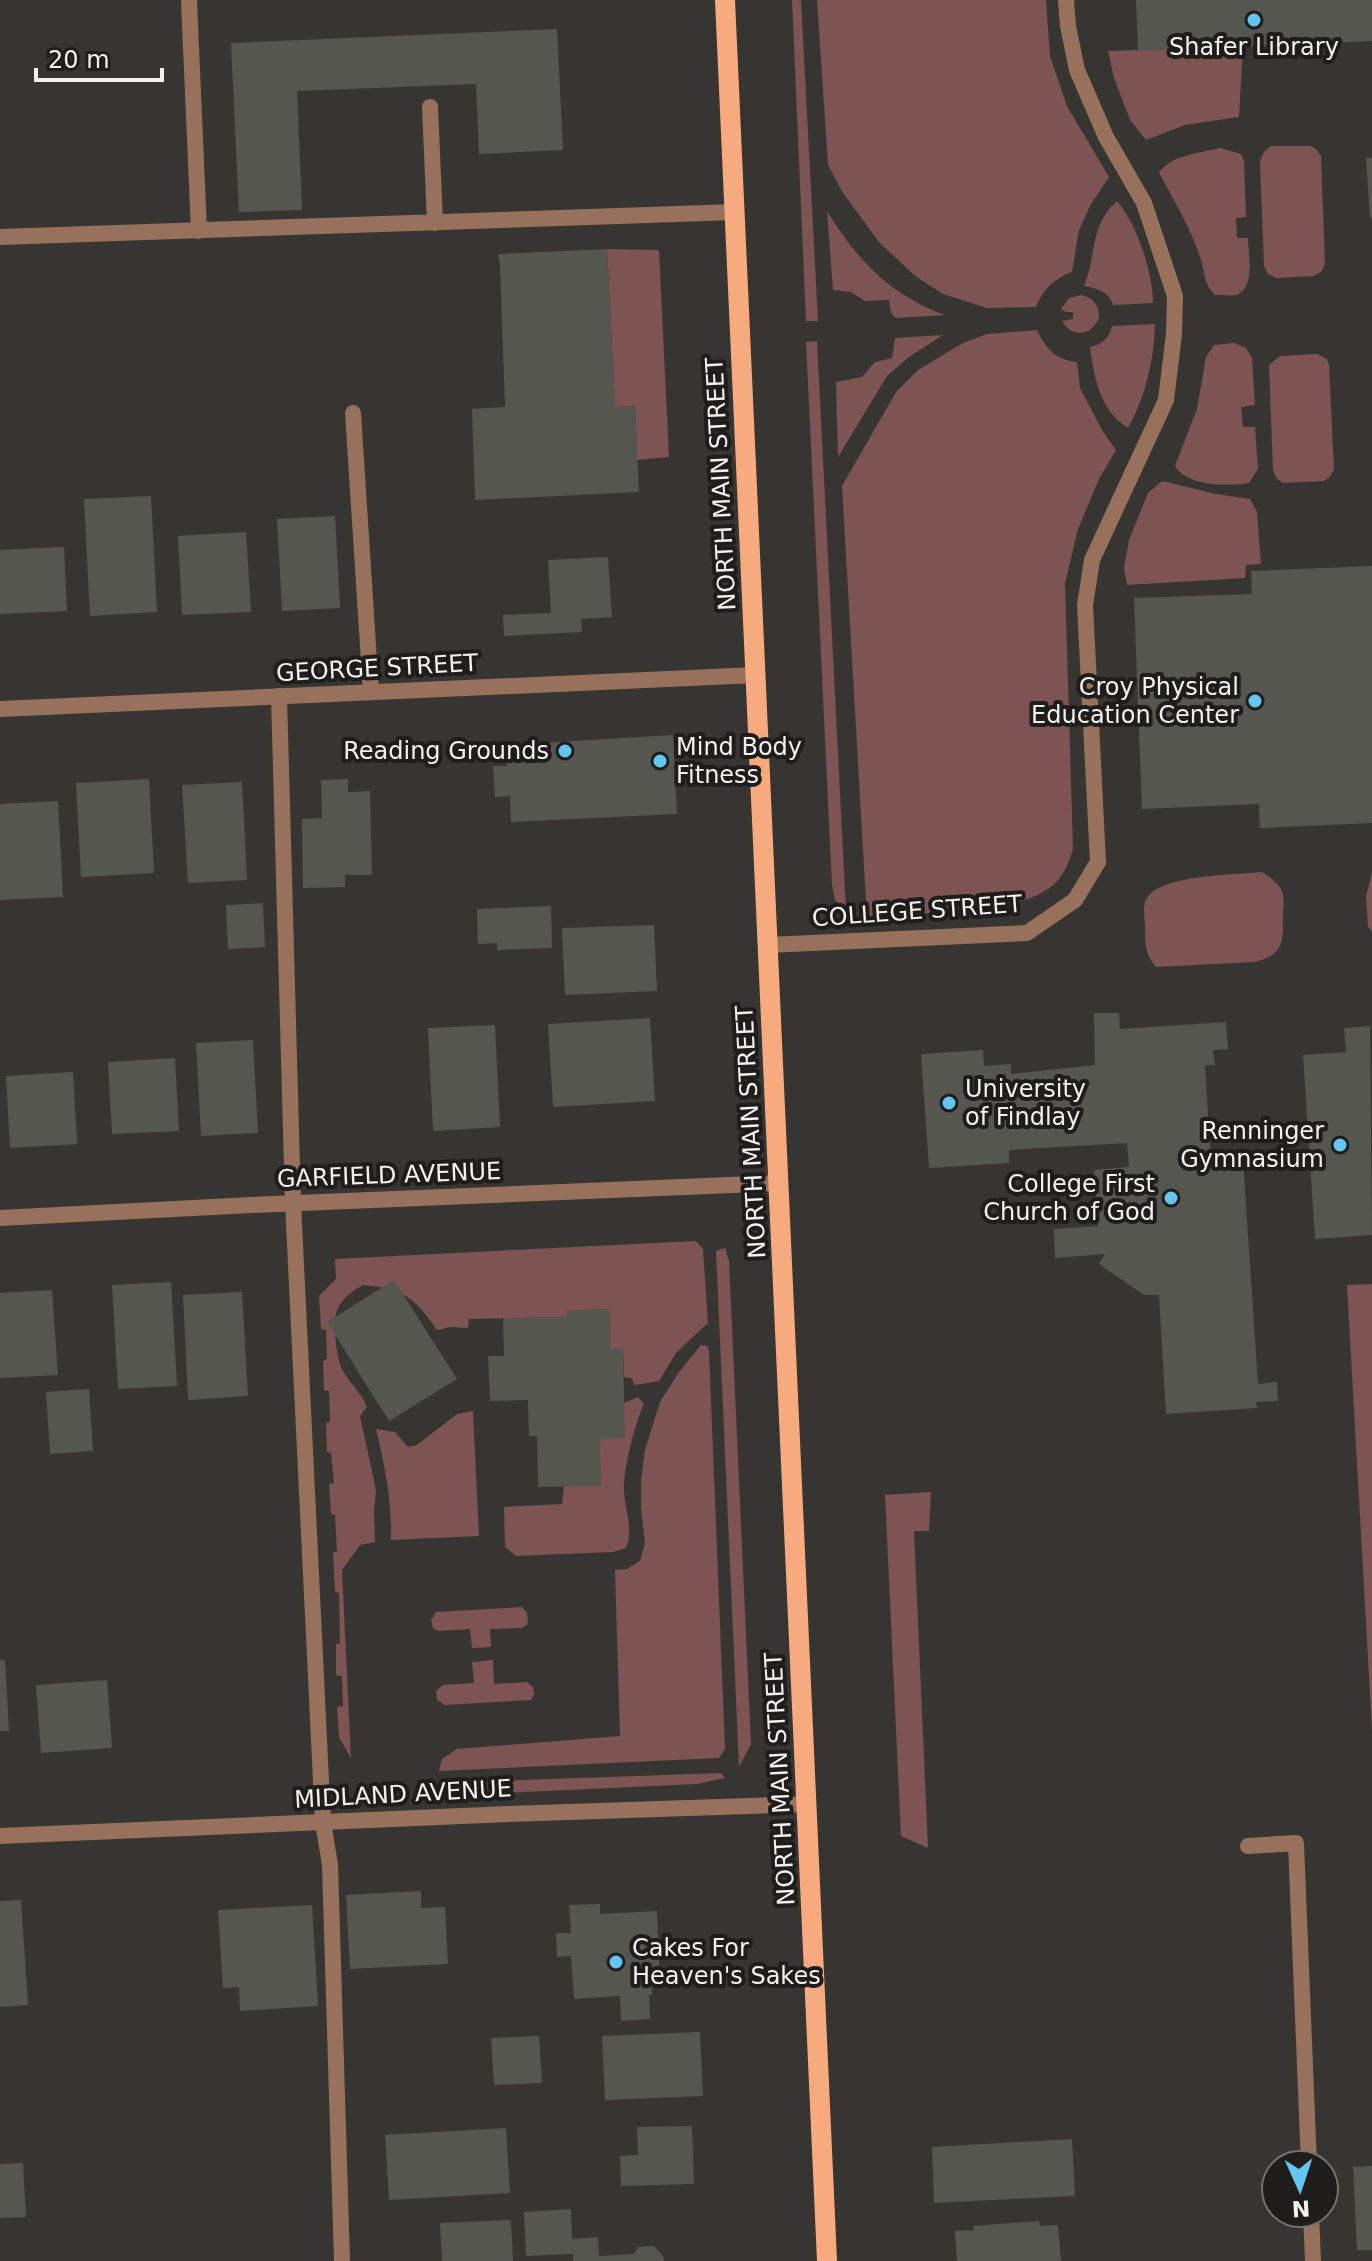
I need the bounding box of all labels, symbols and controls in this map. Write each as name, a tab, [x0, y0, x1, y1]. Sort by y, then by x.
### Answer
marker: Shafer Library	[1245, 11, 1263, 29]
scale bar	[36, 32, 162, 82]
place label: Shafer Library	[1169, 33, 1339, 61]
text: 20 m	[48, 46, 110, 74]
street label: NORTH MAIN STREET	[700, 356, 742, 611]
street label: GEORGE STREET	[275, 649, 479, 687]
place label: Croy Physical Education Center	[1031, 673, 1239, 729]
marker: Croy Physical Education Center	[1246, 692, 1264, 710]
place label: Mind Body Fitness	[676, 733, 802, 789]
place label: Reading Grounds	[343, 737, 549, 765]
marker: Reading Grounds	[556, 742, 574, 760]
marker: Mind Body Fitness	[651, 752, 669, 770]
street label: COLLEGE STREET	[811, 890, 1023, 932]
street label: NORTH MAIN STREET	[730, 1004, 772, 1259]
place label: University of Findlay	[965, 1075, 1086, 1131]
marker: University of Findlay	[940, 1094, 958, 1112]
place label: Renninger Gymnasium	[1180, 1117, 1324, 1173]
marker: Renninger Gymnasium	[1331, 1136, 1349, 1154]
street label: GARFIELD AVENUE	[276, 1157, 502, 1193]
place label: College First Church of God	[983, 1170, 1155, 1226]
marker: College First Church of God	[1162, 1189, 1180, 1207]
street label: NORTH MAIN STREET	[759, 1651, 801, 1906]
street label: MIDLAND AVENUE	[294, 1774, 512, 1814]
place label: Cakes For Heaven's Sakes	[632, 1934, 821, 1990]
marker: Cakes For Heaven's Sakes	[607, 1953, 625, 1971]
north arrow	[1260, 2149, 1340, 2229]
text: N	[1291, 2196, 1311, 2221]

